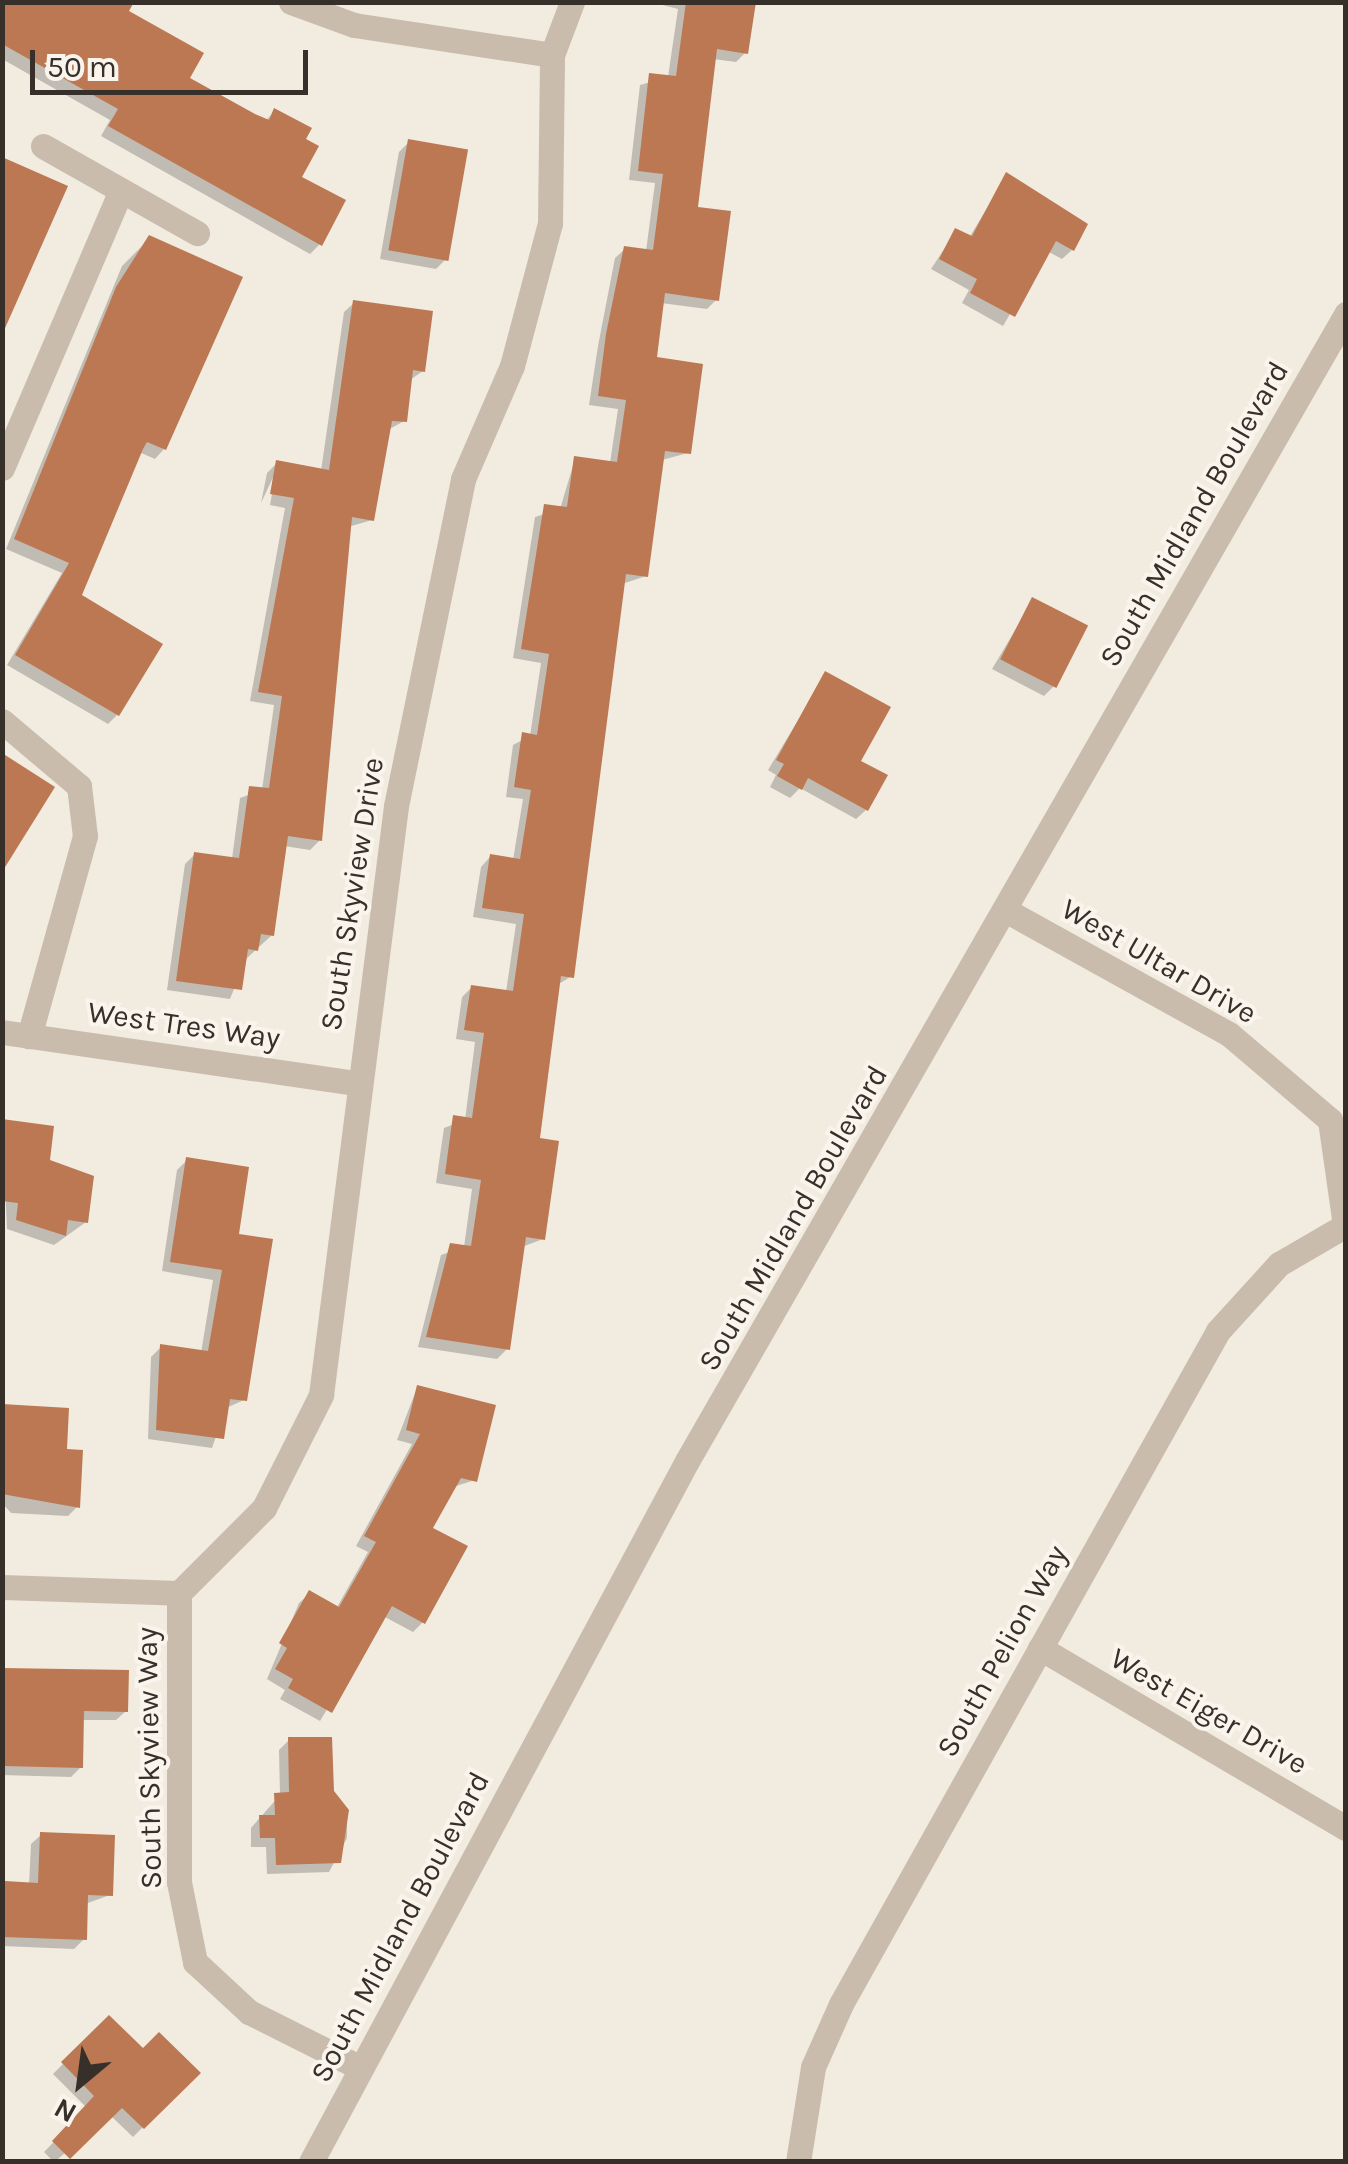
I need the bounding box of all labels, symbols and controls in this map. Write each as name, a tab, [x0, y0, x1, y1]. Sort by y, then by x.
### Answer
scale bar	[35, 30, 312, 92]
text: 50 m	[47, 49, 117, 85]
street label: South Midland Boulevard	[1092, 355, 1296, 673]
street label: South Skyview Drive	[313, 755, 391, 1033]
street label: West Ultar Drive	[1055, 891, 1263, 1031]
street label: West Tres Way	[86, 994, 282, 1056]
street label: South Midland Boulevard	[691, 1059, 895, 1377]
street label: South Pelion Way	[929, 1539, 1075, 1763]
street label: South Skyview Way	[129, 1627, 169, 1889]
street label: West Eiger Drive	[1104, 1640, 1314, 1782]
street label: South Midland Boulevard	[303, 1766, 497, 2088]
north arrow	[30, 2034, 130, 2134]
text: N	[48, 2091, 82, 2130]

